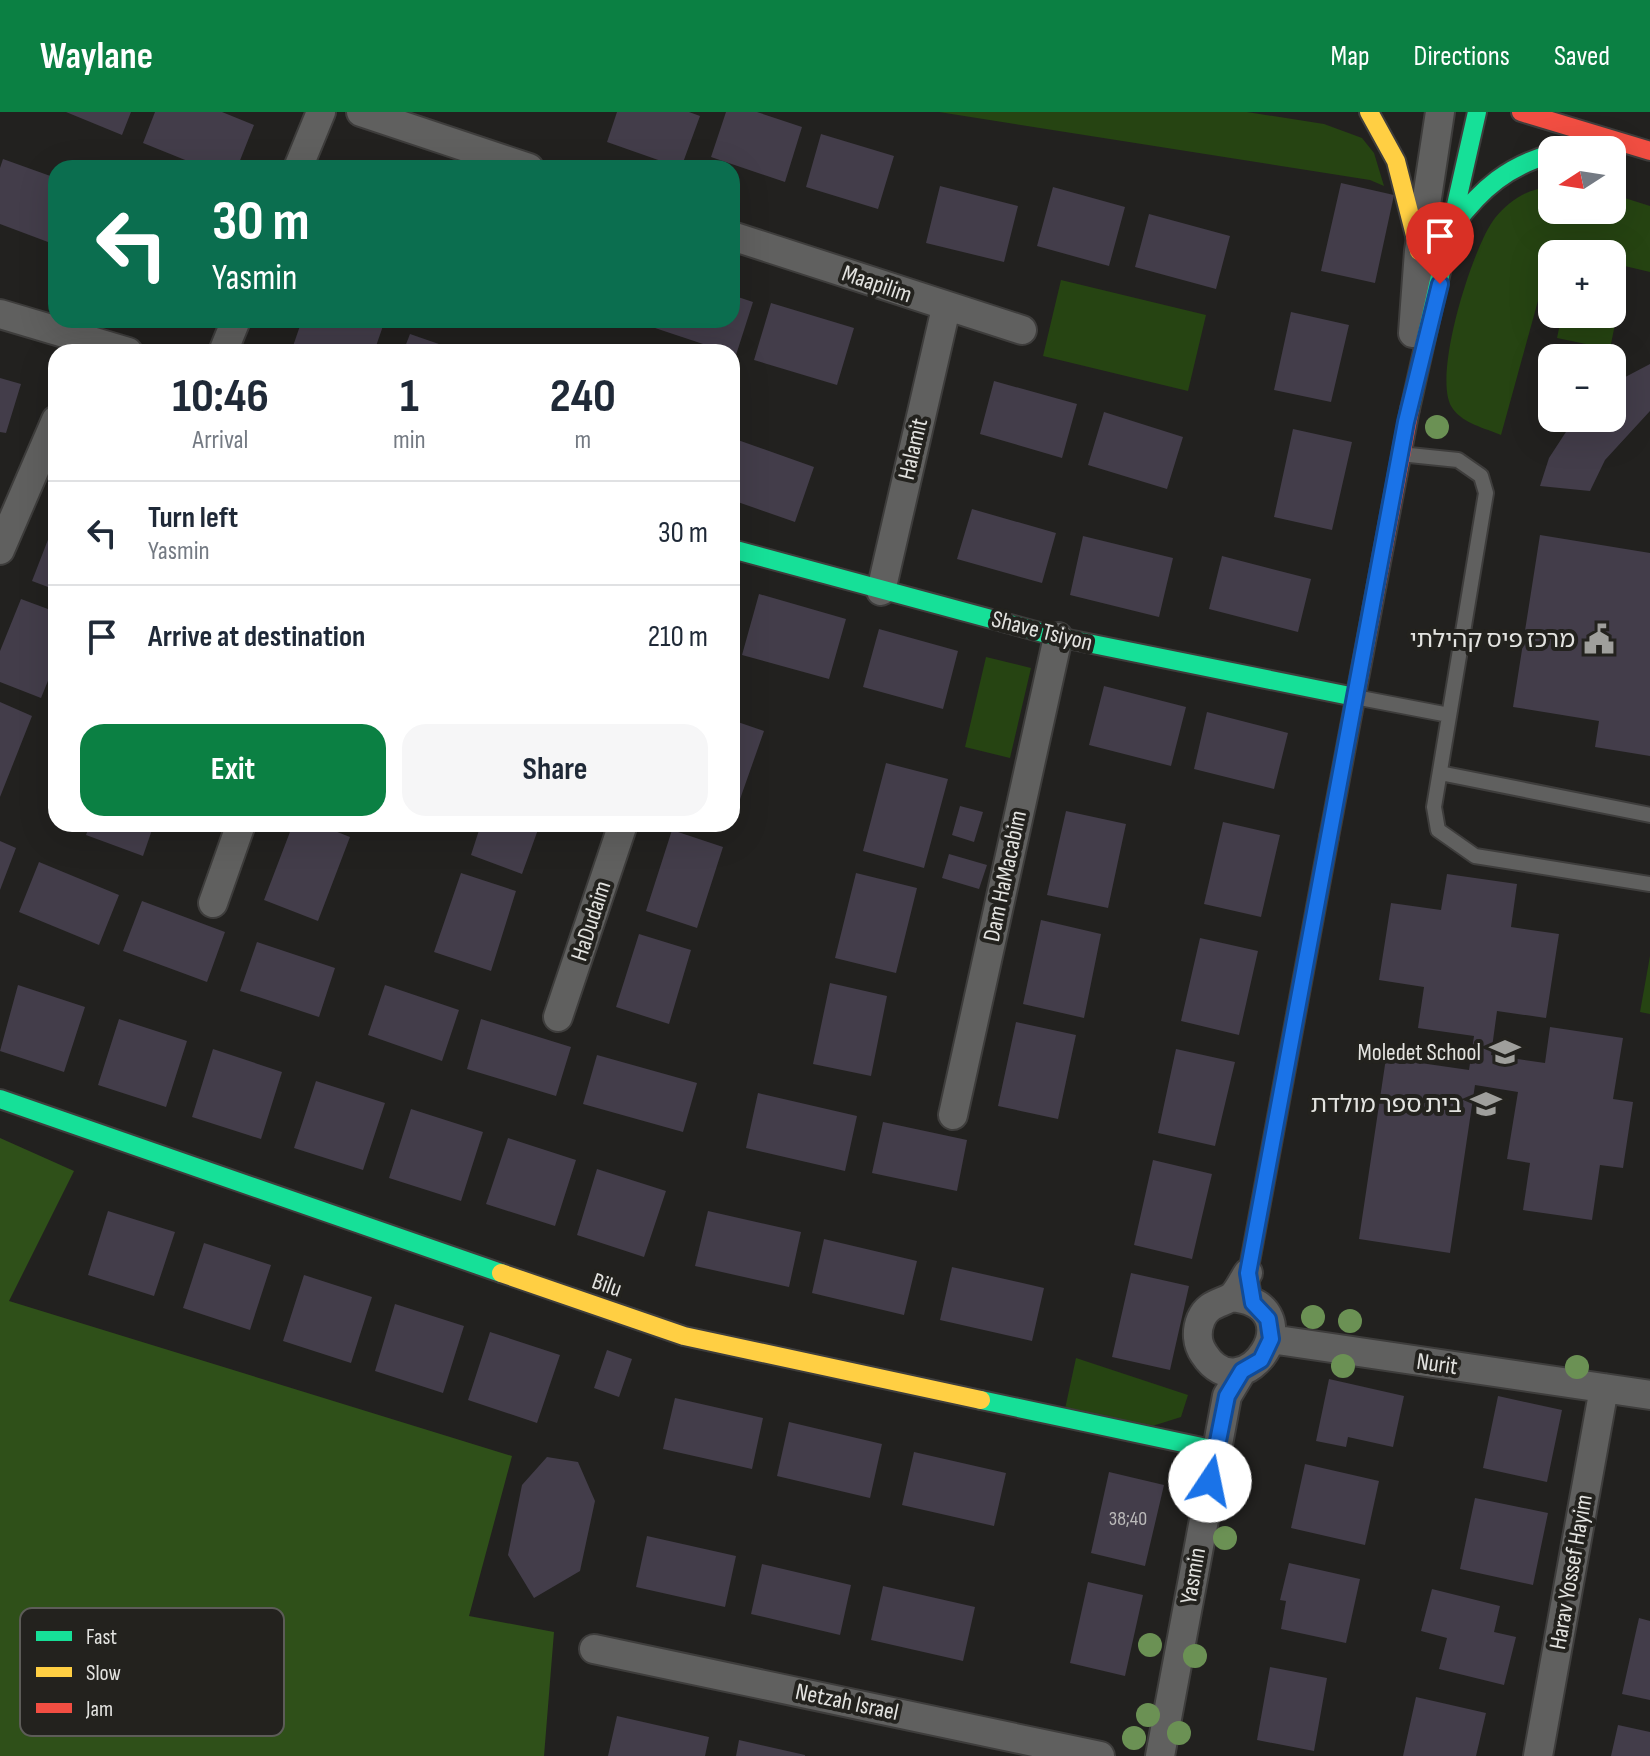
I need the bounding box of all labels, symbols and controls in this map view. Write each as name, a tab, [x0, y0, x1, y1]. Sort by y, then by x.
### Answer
text: Waylane	[40, 34, 153, 79]
text: Map	[1331, 40, 1370, 73]
text: Directions	[1414, 40, 1510, 73]
text: Saved	[1554, 40, 1610, 73]
north arrow	[1538, 136, 1626, 224]
map controls	[1538, 136, 1626, 432]
text: 30 m	[212, 189, 310, 256]
icon: left	[80, 192, 184, 296]
pin	[1406, 202, 1474, 284]
icon: arrive	[1418, 214, 1462, 258]
button: +	[1538, 240, 1626, 328]
text: Yasmin	[212, 257, 297, 300]
street label: Maapilim	[838, 259, 916, 309]
button: −	[1538, 344, 1626, 432]
text: 10:46	[172, 368, 269, 425]
text: 1	[400, 368, 419, 425]
text: 240	[550, 368, 616, 425]
street label: Halamit	[892, 415, 934, 483]
text: Arrival	[193, 425, 248, 456]
text: min	[393, 425, 426, 456]
text: m	[574, 425, 591, 456]
text: Turn left	[148, 500, 238, 536]
icon: left	[80, 511, 124, 555]
text: 30 m	[658, 515, 708, 551]
text: Yasmin	[148, 536, 210, 567]
street label: Shave Tsiyon	[989, 604, 1095, 658]
icon: arrive	[80, 615, 124, 659]
text: Arrive at destination	[148, 619, 365, 655]
text: 210 m	[648, 619, 708, 655]
public building icon: מרכז פיס קהילתי	[1582, 622, 1616, 656]
place label: מרכז פיס קהילתי	[1410, 625, 1575, 654]
button: Exit	[80, 724, 386, 816]
button: Share	[402, 724, 708, 816]
street label: Dam HaMacabim	[977, 808, 1033, 944]
street label: HaDudaim	[564, 877, 618, 965]
school or university icon: Moledet School	[1488, 1035, 1522, 1069]
place label: Moledet School	[1357, 1038, 1481, 1067]
school or university icon: בית ספר מולדת	[1469, 1087, 1503, 1121]
place label: בית ספר מולדת	[1310, 1090, 1462, 1119]
street label: Bilu	[588, 1266, 626, 1304]
street label: Nurit	[1415, 1347, 1459, 1381]
position arrow	[1168, 1439, 1252, 1523]
street label: Harav Yossef Hayim	[1543, 1492, 1599, 1652]
house number: 38;40	[1109, 1507, 1147, 1531]
street label: Yasmin	[1174, 1545, 1212, 1607]
legend	[20, 1608, 284, 1736]
text: Fast	[86, 1624, 117, 1651]
text: Slow	[86, 1660, 121, 1687]
street label: Netzah Israel	[793, 1677, 901, 1727]
text: Jam	[85, 1696, 113, 1723]

